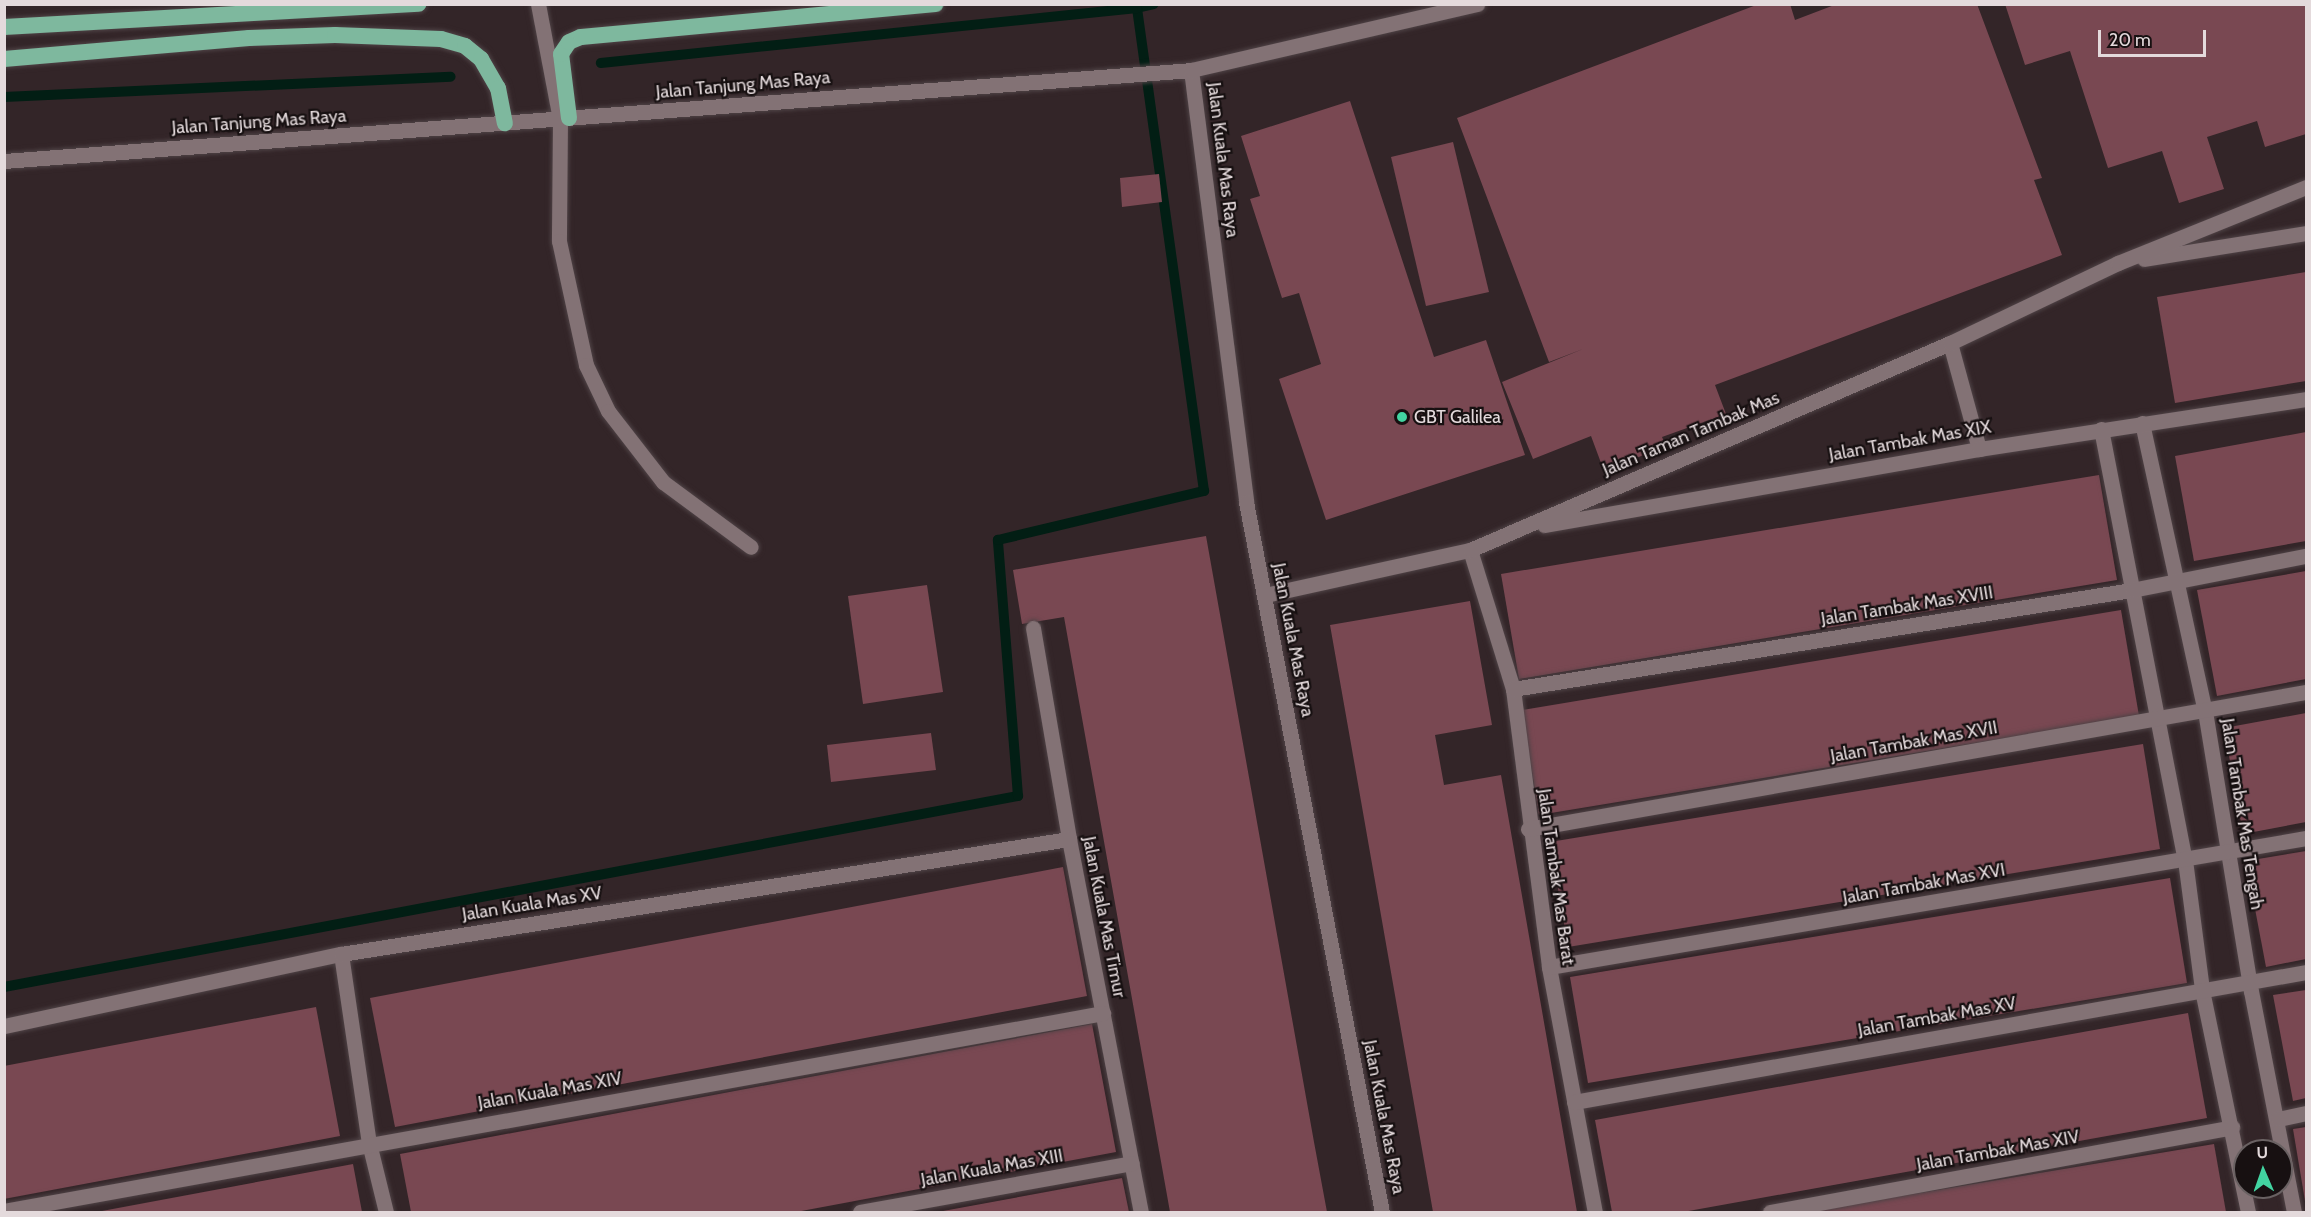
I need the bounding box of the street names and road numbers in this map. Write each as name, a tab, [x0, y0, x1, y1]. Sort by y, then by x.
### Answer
street label: Jalan Tanjung Mas Raya	[655, 67, 831, 103]
street label: Jalan Kuala Mas Raya	[1203, 81, 1243, 239]
street label: Jalan Tanjung Mas Raya	[171, 105, 347, 139]
street label: Jalan Taman Tambak Mas	[1599, 387, 1783, 481]
street label: Jalan Tambak Mas XIX	[1827, 416, 1993, 466]
street label: Jalan Kuala Mas Raya	[1268, 561, 1318, 719]
street label: Jalan Tambak Mas XVIII	[1819, 582, 1995, 630]
street label: Jalan Tambak Mas XVII	[1829, 717, 1999, 767]
street label: Jalan Tambak Mas Tengah	[2216, 717, 2268, 911]
street label: Jalan Tambak Mas Barat	[1533, 787, 1579, 967]
street label: Jalan Kuala Mas Timur	[1078, 835, 1130, 999]
street label: Jalan Tambak Mas XVI	[1841, 859, 2007, 909]
street label: Jalan Kuala Mas XV	[461, 882, 603, 926]
street label: Jalan Tambak Mas XV	[1856, 992, 2018, 1042]
street label: Jalan Kuala Mas Raya	[1359, 1038, 1409, 1196]
street label: Jalan Kuala Mas XIV	[476, 1068, 624, 1114]
street label: Jalan Tambak Mas XIV	[1915, 1126, 2081, 1176]
street label: Jalan Kuala Mas XIII	[919, 1145, 1065, 1191]

